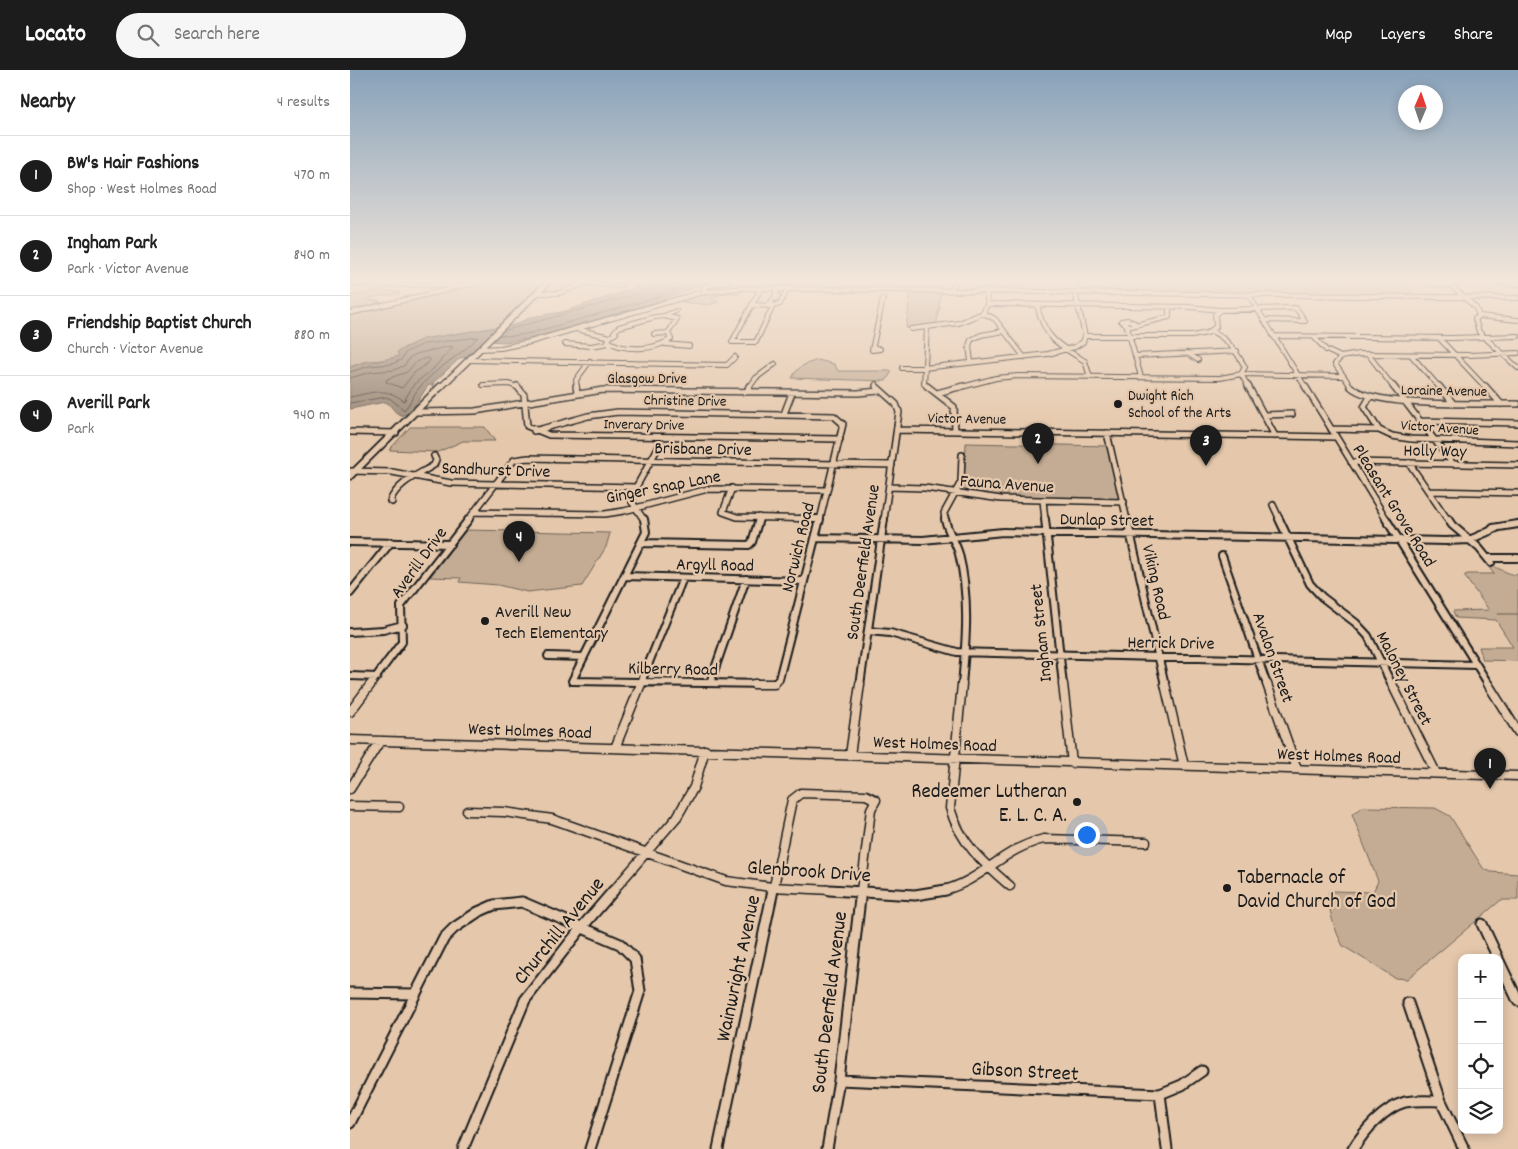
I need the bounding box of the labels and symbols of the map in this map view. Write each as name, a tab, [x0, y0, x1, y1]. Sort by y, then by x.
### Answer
north arrow	[1398, 85, 1443, 130]
street label: Glasgow Drive	[607, 369, 687, 391]
street label: Loraine Avenue	[1401, 380, 1488, 404]
place label: Dwight Rich School of the Arts	[1128, 386, 1231, 425]
street label: Christine Drive	[643, 390, 727, 414]
marker: Dwight Rich School of the Arts	[1112, 398, 1124, 410]
street label: Victor Avenue	[928, 408, 1007, 432]
street label: Inverary Drive	[603, 414, 685, 438]
street label: Victor Avenue	[1400, 415, 1480, 443]
pin: 2	[1022, 423, 1054, 464]
pin: 3	[1190, 425, 1222, 466]
street label: Brisbane Drive	[654, 437, 752, 464]
street label: Holly Way	[1403, 439, 1468, 466]
street label: Pleasant Grove Road	[1345, 440, 1441, 573]
street label: Sandhurst Drive	[441, 457, 551, 486]
street label: Ginger Snap Lane	[604, 465, 723, 512]
street label: Fauna Avenue	[959, 470, 1055, 501]
street label: South Deerfield Avenue	[841, 483, 888, 642]
street label: Norwich Road	[776, 500, 823, 595]
street label: Dunlap Street	[1060, 508, 1155, 535]
pin: 4	[503, 521, 535, 562]
street label: Averill Drive	[386, 523, 454, 604]
street label: Viking Road	[1134, 542, 1175, 623]
street label: Argyll Road	[676, 553, 754, 580]
street label: Ingham Street	[1025, 582, 1060, 683]
place label: Averill New Tech Elementary	[495, 601, 608, 647]
street label: Avalon Street	[1244, 609, 1299, 707]
marker: Averill New Tech Elementary	[479, 615, 491, 627]
street label: Maloney Street	[1368, 628, 1437, 731]
street label: Herrick Drive	[1127, 631, 1215, 658]
street label: Kilberry Road	[628, 657, 718, 684]
street label: West Holmes Road	[468, 718, 592, 747]
street label: West Holmes Road	[873, 731, 997, 760]
street label: West Holmes Road	[1277, 743, 1401, 772]
pin: 1	[1474, 748, 1506, 789]
place label: Redeemer Lutheran E. L. C. A.	[911, 778, 1067, 832]
marker: Redeemer Lutheran E. L. C. A.	[1071, 796, 1083, 808]
your location	[1074, 822, 1100, 848]
street label: Glenbrook Drive	[746, 854, 872, 892]
place label: Tabernacle of David Church of God	[1237, 864, 1396, 918]
street label: Churchill Avenue	[507, 872, 613, 992]
marker: Tabernacle of David Church of God	[1221, 882, 1233, 894]
street label: Wainwright Avenue	[710, 892, 770, 1045]
street label: South Deerfield Avenue	[805, 910, 857, 1095]
street label: Gibson Street	[970, 1055, 1079, 1091]

